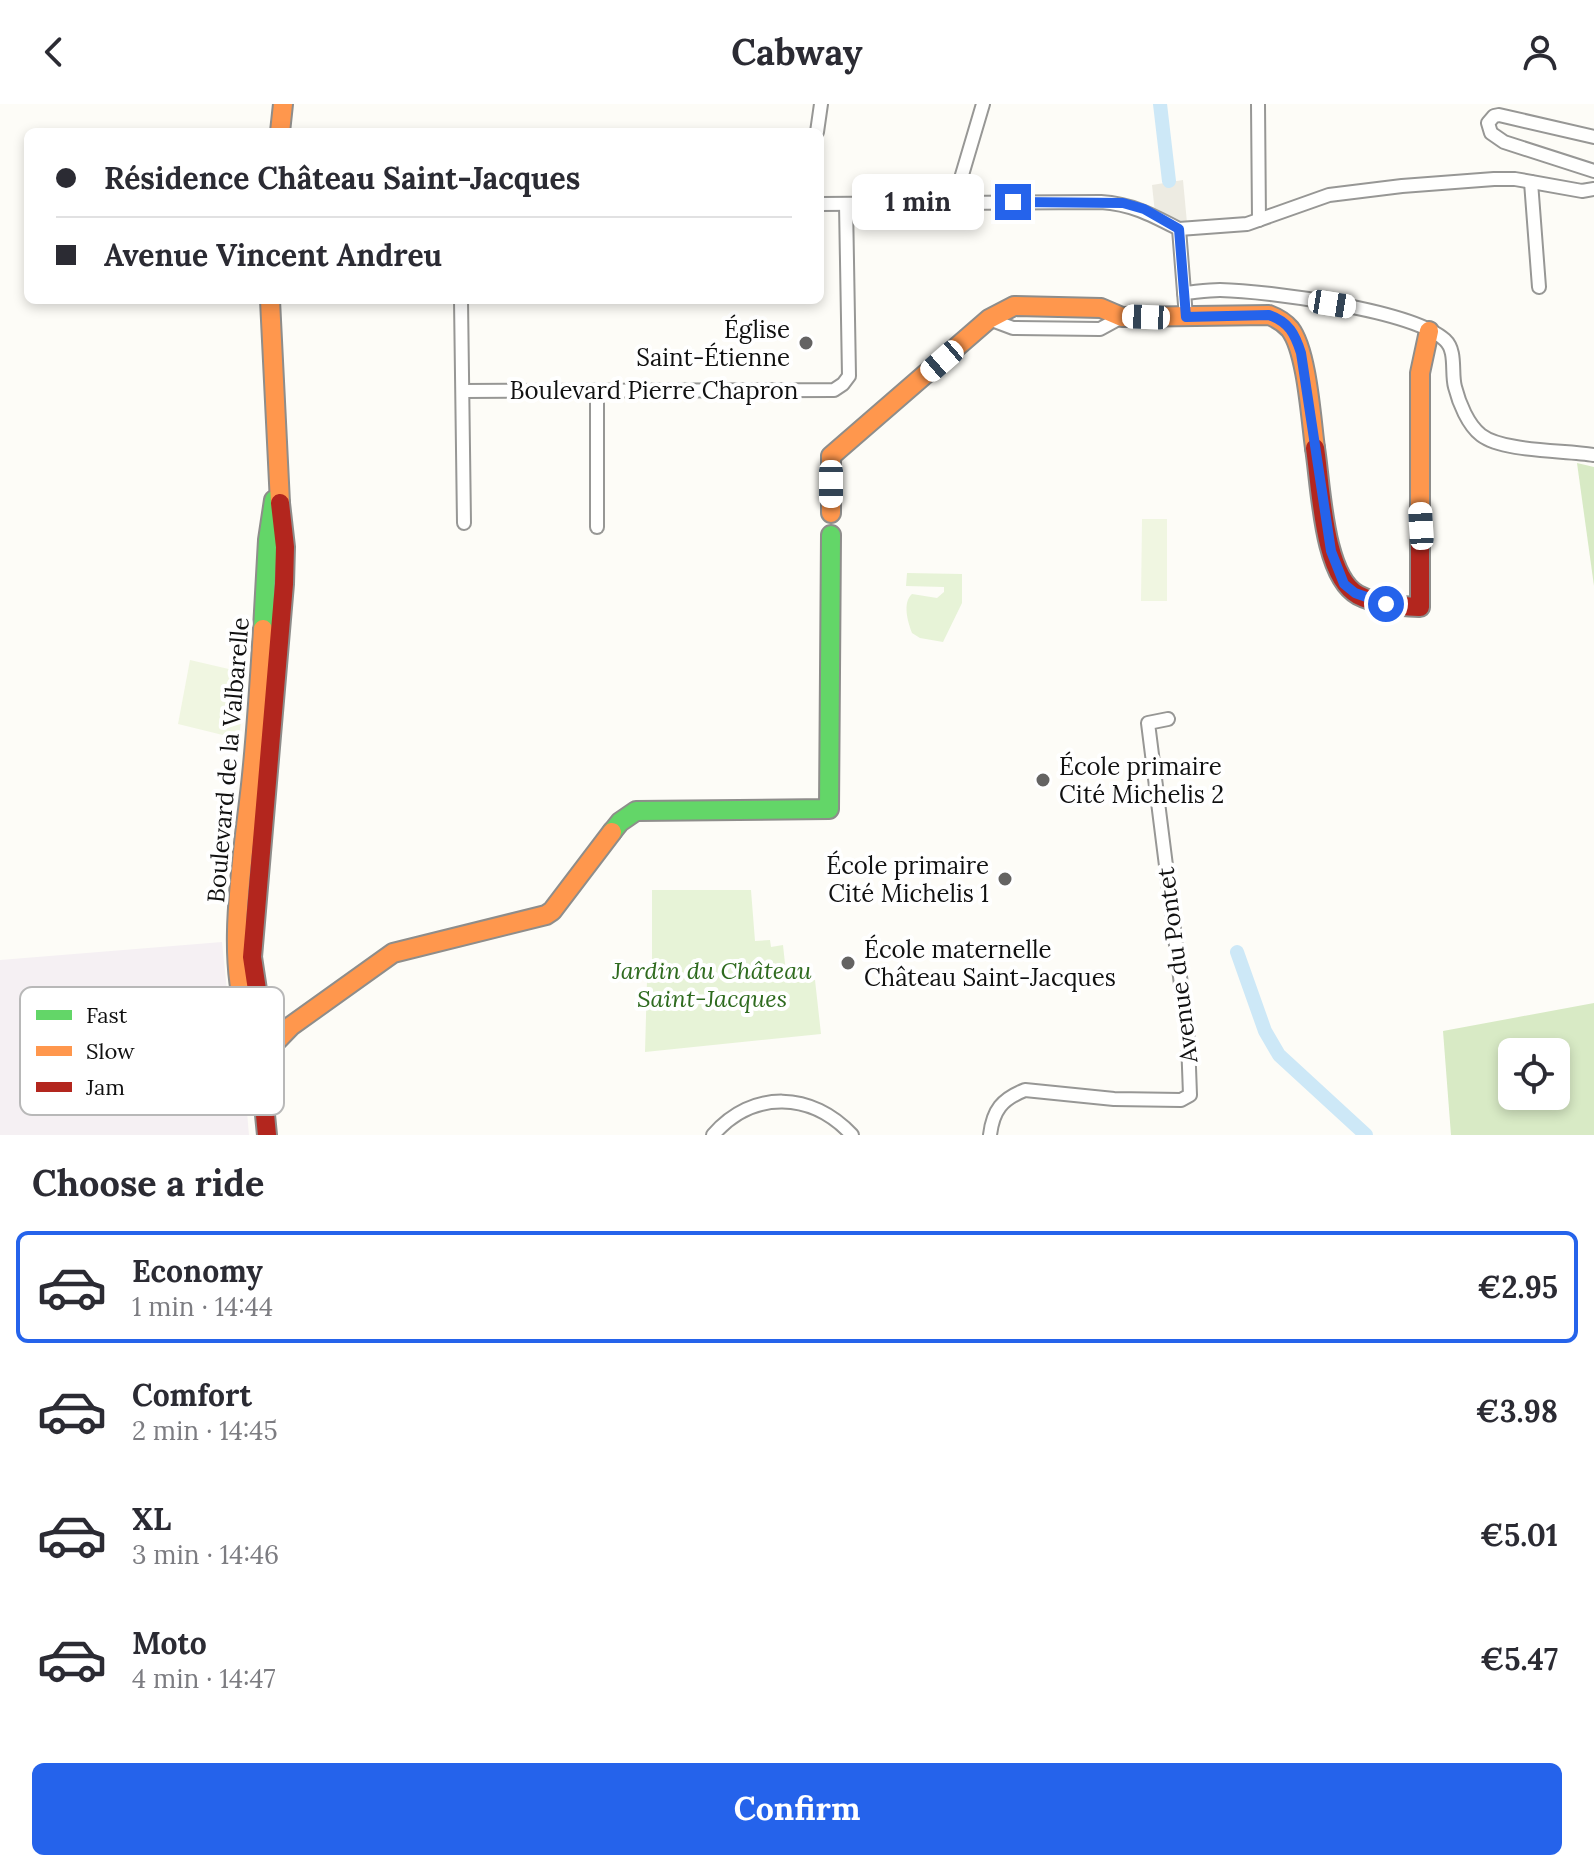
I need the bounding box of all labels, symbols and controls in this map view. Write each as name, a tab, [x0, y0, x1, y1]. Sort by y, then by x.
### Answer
text: Cabway	[731, 29, 863, 75]
icon: back	[32, 30, 76, 74]
icon: person	[1518, 30, 1562, 74]
text: Résidence Château Saint-Jacques	[104, 159, 580, 197]
callout: 1 min	[853, 174, 985, 230]
route end	[995, 184, 1031, 220]
text: 1 min	[885, 185, 951, 218]
text: Avenue Vincent Andreu	[104, 236, 442, 274]
car	[1306, 288, 1358, 320]
car	[1122, 304, 1170, 330]
place label: Église Saint-Étienne	[636, 314, 790, 373]
marker: Église Saint-Étienne	[797, 334, 815, 352]
car	[916, 336, 968, 386]
street label: Boulevard Pierre Chapron	[510, 375, 798, 406]
car	[819, 460, 843, 508]
car	[1408, 501, 1434, 551]
route start	[1368, 586, 1404, 622]
street label: Boulevard de la Valbarelle	[200, 616, 256, 904]
place label: École primaire Cité Michelis 2	[1059, 751, 1224, 810]
marker: École primaire Cité Michelis 2	[1034, 771, 1052, 789]
place label: École primaire Cité Michelis 1	[826, 850, 989, 909]
street label: Avenue du Pontet	[1150, 865, 1205, 1066]
marker: École primaire Cité Michelis 1	[996, 870, 1014, 888]
place label: École maternelle Château Saint-Jacques	[864, 934, 1116, 993]
marker: École maternelle Château Saint-Jacques	[839, 954, 857, 972]
park label: Jardin du Château Saint-Jacques	[611, 955, 812, 1014]
legend	[20, 987, 284, 1115]
text: Fast	[86, 1001, 128, 1029]
text: Slow	[86, 1037, 135, 1065]
map controls	[1498, 1038, 1570, 1110]
button: locate	[1498, 1038, 1570, 1110]
text: Jam	[85, 1073, 125, 1101]
text: Choose a ride	[32, 1160, 264, 1206]
icon: car	[36, 1251, 108, 1323]
text: Economy	[132, 1252, 263, 1290]
text: €2.95	[1477, 1268, 1558, 1306]
text: 1 min · 14:44	[132, 1290, 273, 1323]
icon: car	[36, 1375, 108, 1447]
text: Comfort	[132, 1376, 252, 1414]
text: €3.98	[1476, 1392, 1558, 1430]
text: 2 min · 14:45	[132, 1414, 278, 1447]
icon: car	[36, 1499, 108, 1571]
text: XL	[132, 1500, 171, 1538]
text: €5.01	[1480, 1516, 1558, 1554]
text: 3 min · 14:46	[132, 1538, 279, 1571]
icon: car	[36, 1623, 108, 1695]
text: Moto	[132, 1624, 207, 1662]
text: €5.47	[1480, 1640, 1558, 1678]
text: 4 min · 14:47	[132, 1662, 276, 1695]
button: Confirm	[32, 1763, 1562, 1855]

